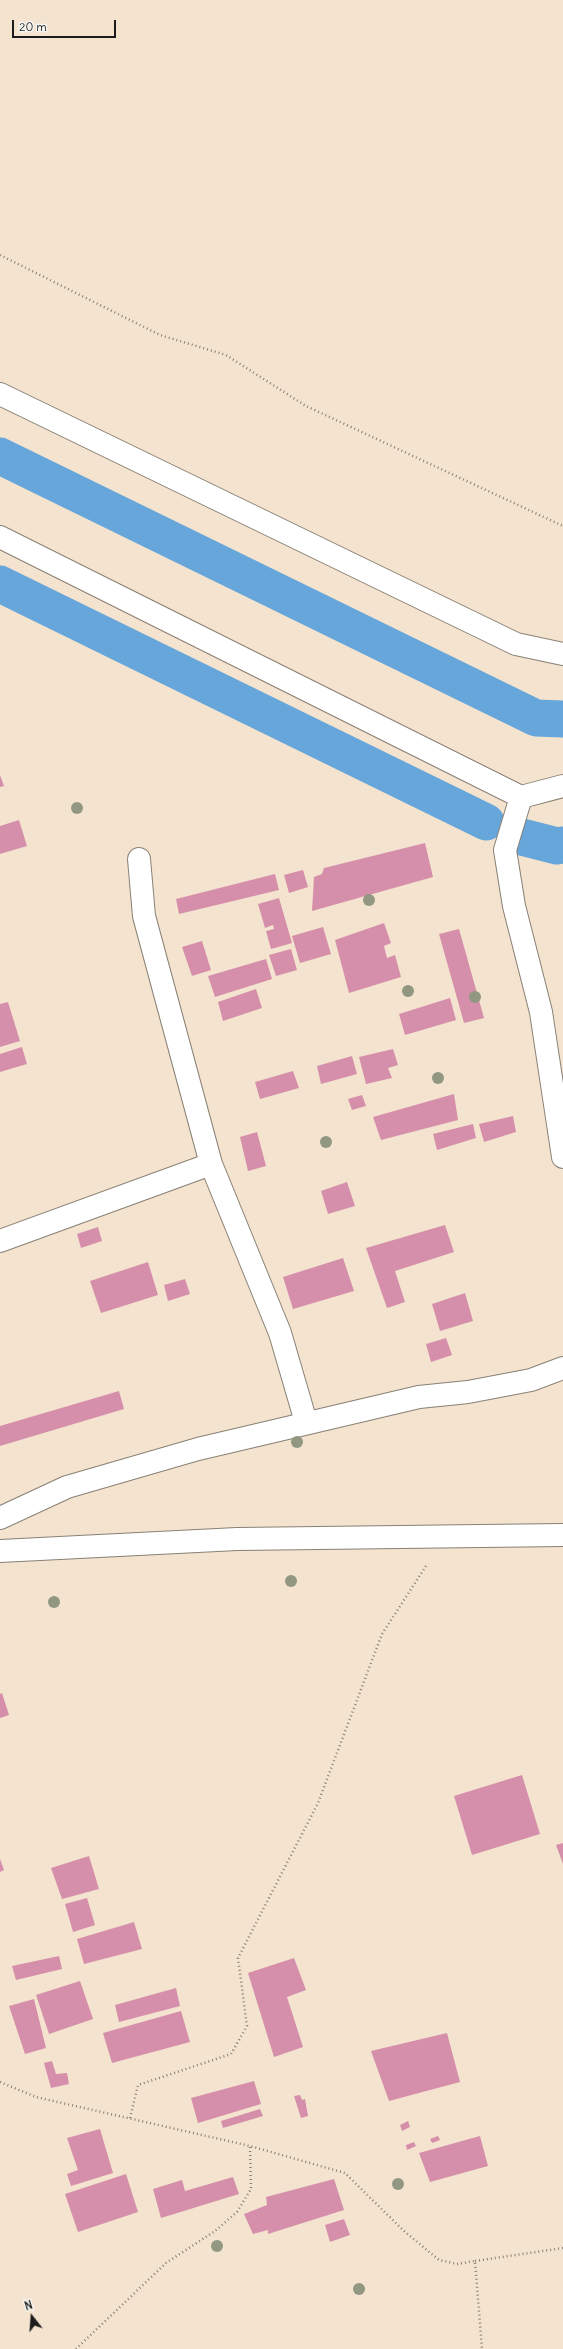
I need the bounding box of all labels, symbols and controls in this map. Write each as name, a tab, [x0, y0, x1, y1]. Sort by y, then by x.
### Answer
scale bar	[14, 12, 118, 38]
text: 20 m	[19, 19, 47, 34]
north arrow	[12, 2297, 52, 2337]
text: N	[23, 2298, 34, 2313]

